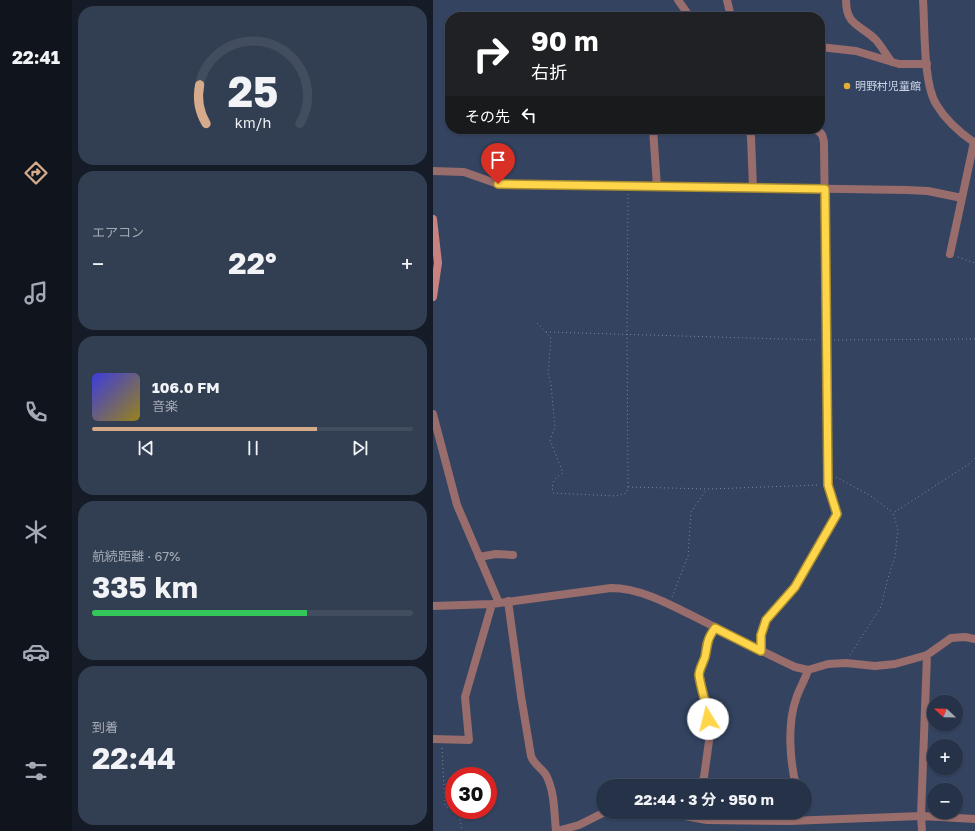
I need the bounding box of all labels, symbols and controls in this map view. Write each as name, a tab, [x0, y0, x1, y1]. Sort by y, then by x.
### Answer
text: 90 m	[531, 24, 598, 57]
icon: right	[465, 28, 517, 80]
text: 22:41	[12, 46, 60, 68]
text: 右折	[531, 61, 567, 83]
text: 25	[227, 65, 278, 115]
place label: 明野村児童館	[855, 79, 921, 92]
marker: 明野村児童館	[842, 81, 852, 91]
icon: left	[518, 104, 540, 126]
text: その先	[465, 107, 510, 125]
text: km/h	[234, 113, 271, 130]
pin	[481, 143, 515, 184]
icon: arrive	[487, 149, 509, 171]
icon: directions	[22, 159, 50, 187]
text: エアコン	[92, 224, 144, 240]
text: 22°	[228, 245, 277, 281]
text: −	[92, 250, 104, 277]
text: +	[401, 250, 413, 277]
icon: music	[22, 279, 50, 307]
text: 106.0 FM	[152, 378, 220, 396]
icon: phone	[22, 398, 50, 426]
text: 音楽	[152, 398, 178, 414]
icon: previous	[135, 437, 157, 459]
icon: pause	[242, 437, 264, 459]
icon: next	[349, 437, 371, 459]
icon: climate	[22, 518, 50, 546]
text: 航続距離 · 67%	[92, 548, 180, 564]
text: 335 km	[92, 569, 198, 605]
icon: car	[22, 638, 50, 666]
north arrow	[927, 695, 963, 731]
map controls	[927, 695, 963, 819]
position arrow	[687, 698, 729, 740]
text: 到着	[92, 719, 118, 735]
button: +	[927, 739, 963, 775]
text: 22:44	[92, 740, 176, 776]
icon: filters	[22, 757, 50, 785]
speed limit sign: 30	[445, 767, 497, 819]
button: −	[927, 783, 963, 819]
text: 22:44 · 3 分 · 950 m	[634, 790, 774, 808]

